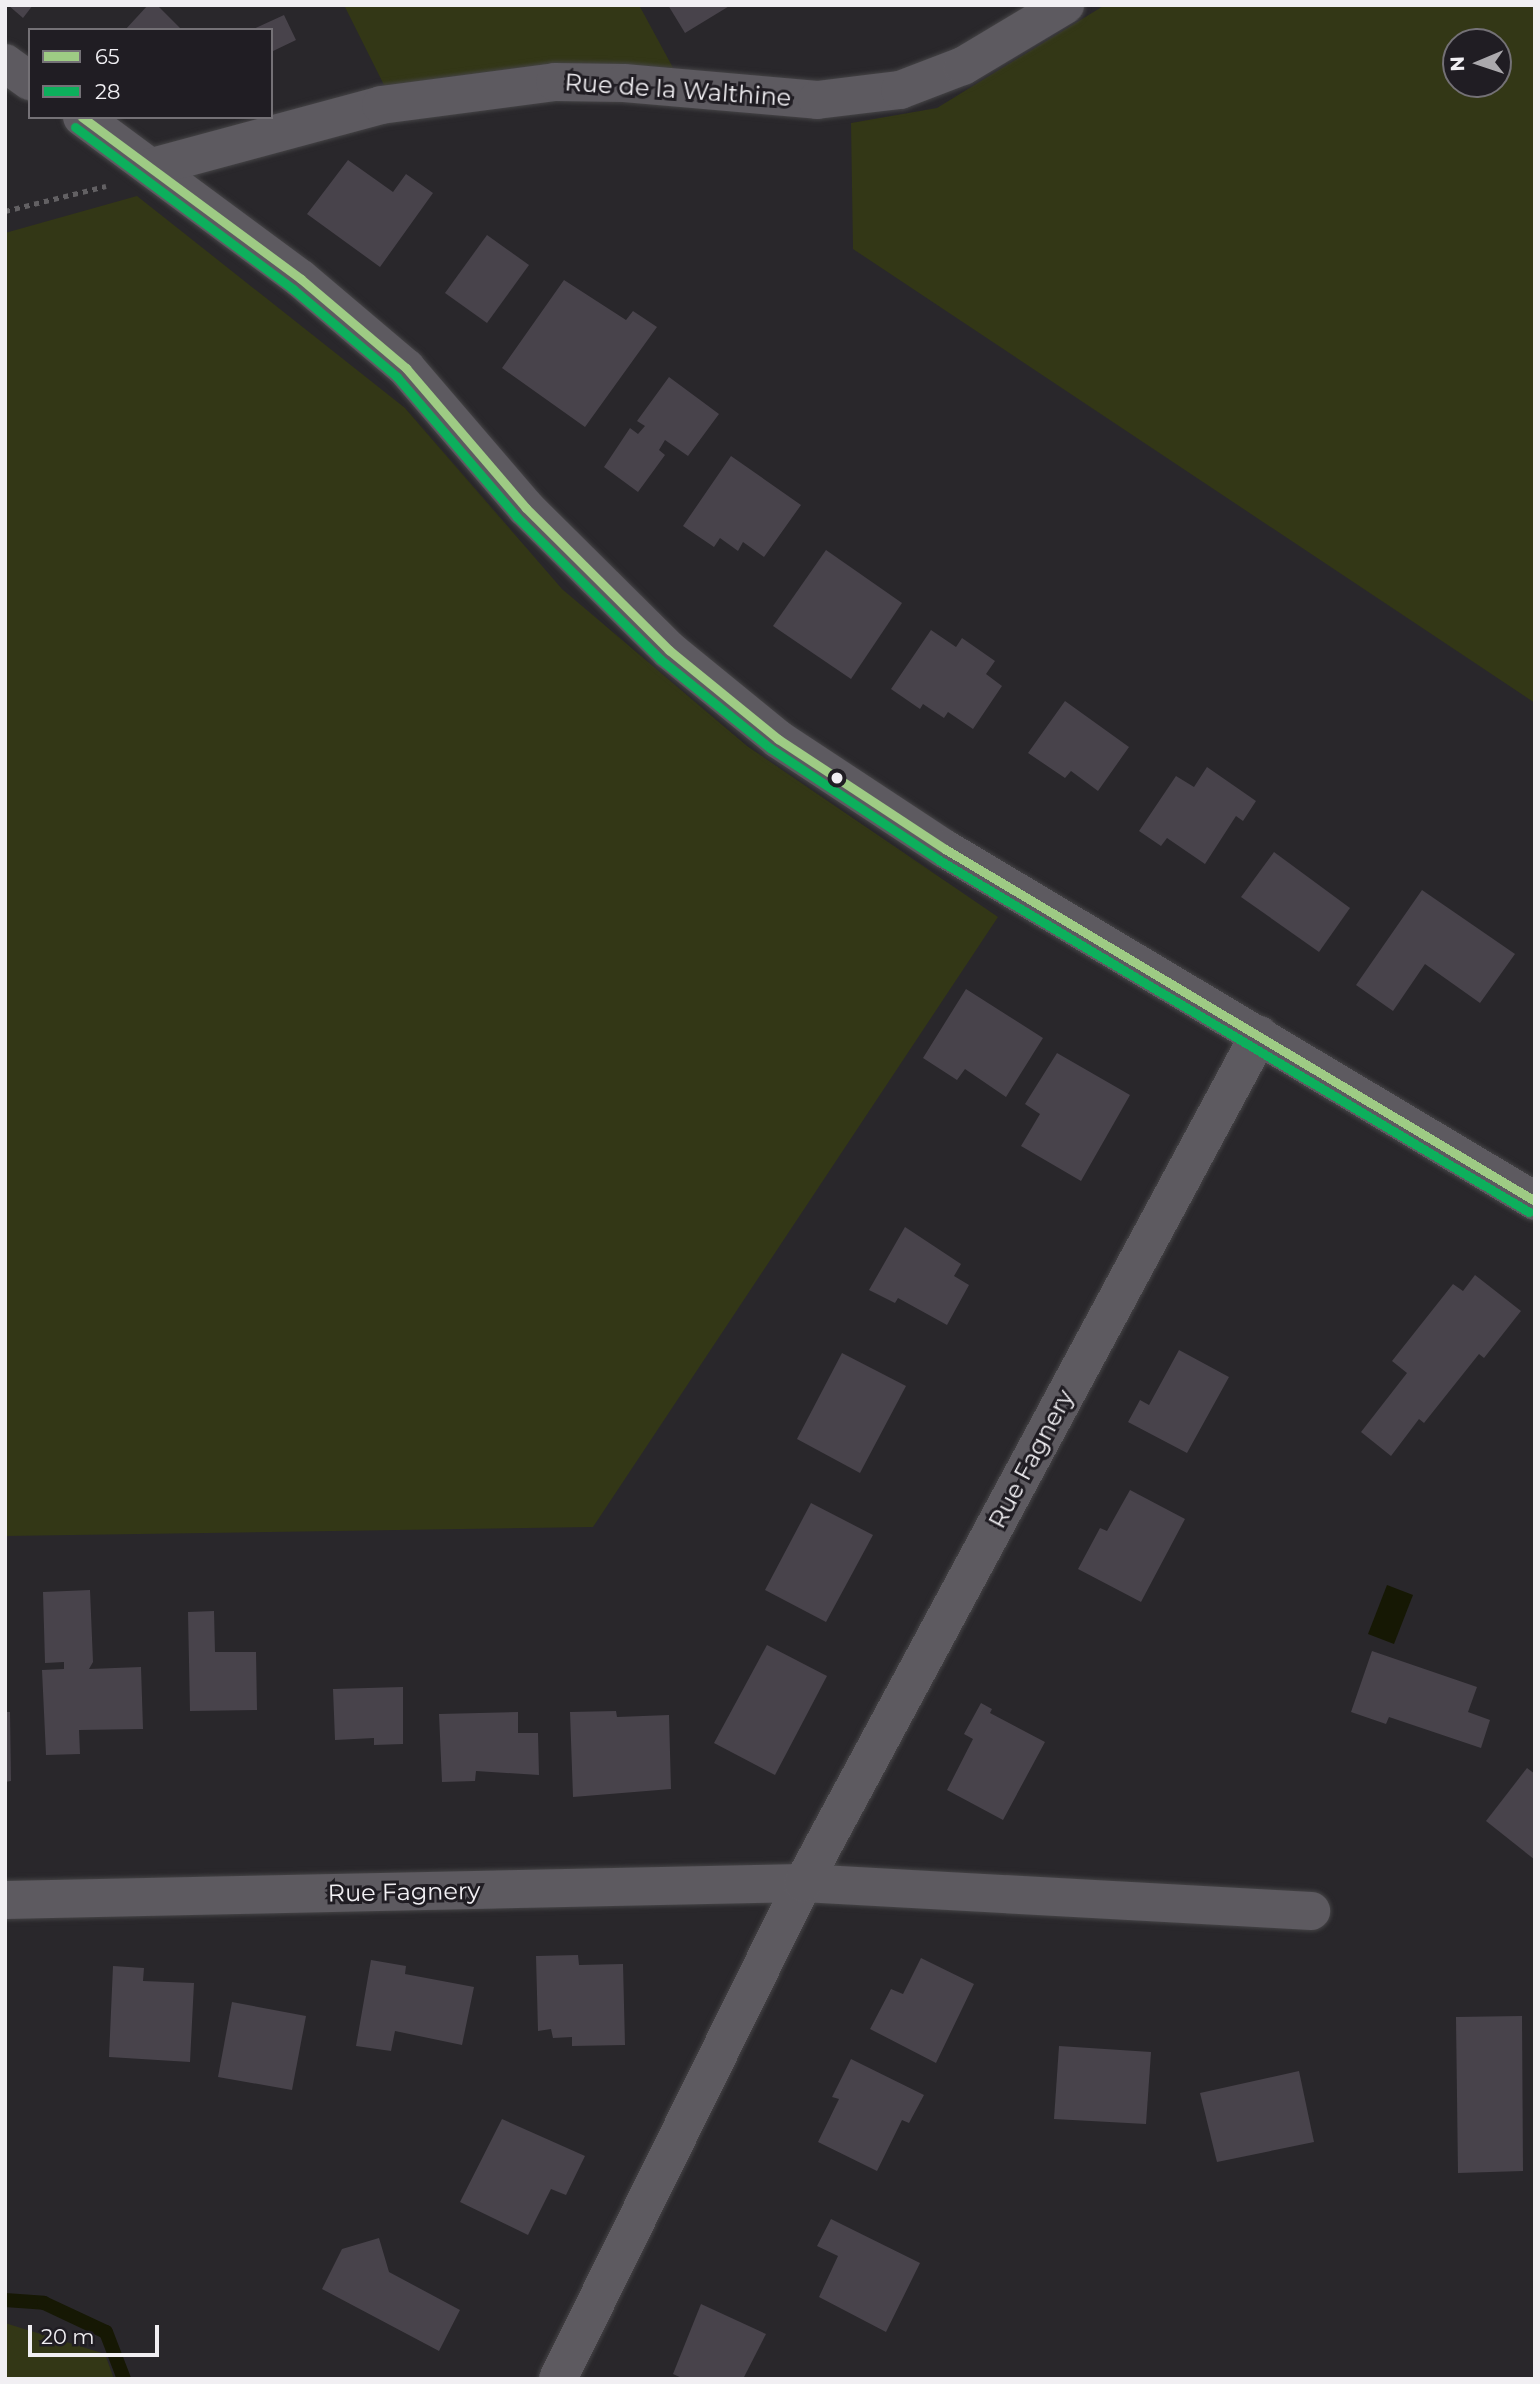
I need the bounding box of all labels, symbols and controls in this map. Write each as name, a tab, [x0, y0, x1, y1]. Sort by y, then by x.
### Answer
legend	[28, 28, 273, 119]
north arrow	[1442, 28, 1512, 98]
text: 65	[95, 44, 120, 69]
text: N	[1446, 56, 1469, 72]
street label: Rue de la Walthine	[564, 68, 792, 112]
text: 28	[95, 79, 120, 104]
unlabelled marker	[830, 771, 844, 785]
street label: Rue Fagnery	[982, 1385, 1080, 1533]
street label: Rue Fagnery	[327, 1876, 481, 1908]
scale bar	[32, 2310, 163, 2354]
text: 20 m	[41, 2324, 95, 2349]

